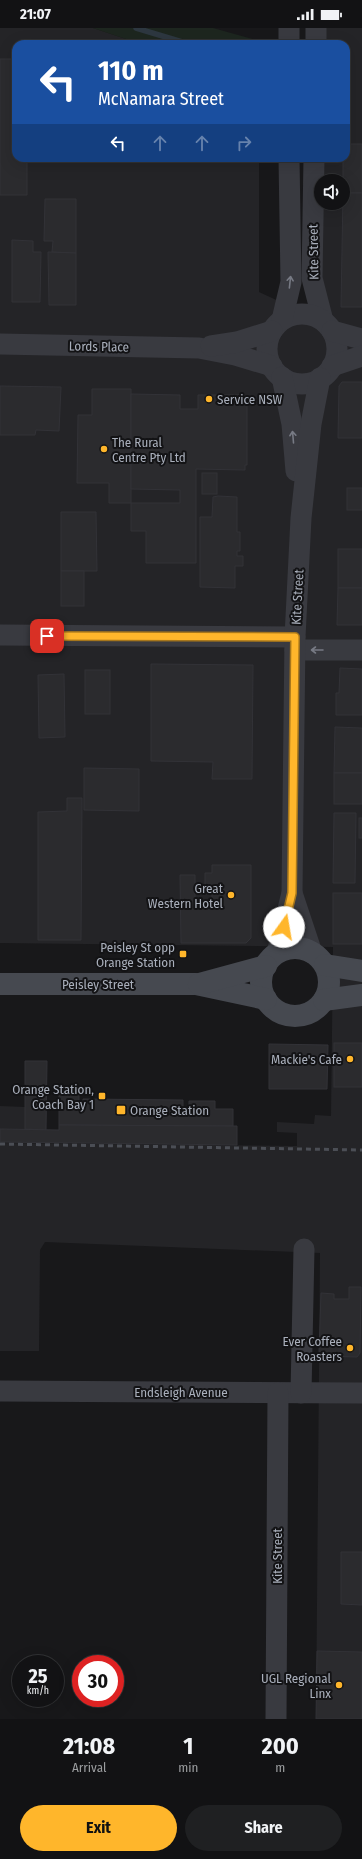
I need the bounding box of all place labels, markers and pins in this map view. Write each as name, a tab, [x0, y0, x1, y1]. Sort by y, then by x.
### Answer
place label: Service NSW	[217, 392, 282, 407]
marker: Service NSW	[204, 394, 214, 404]
place label: The Rural Centre Pty Ltd	[112, 435, 186, 465]
marker: The Rural Centre Pty Ltd	[99, 444, 109, 454]
pin	[30, 619, 64, 653]
place label: Great Western Hotel	[148, 881, 224, 911]
marker: Great Western Hotel	[226, 890, 236, 900]
place label: Peisley St opp Orange Station	[96, 940, 175, 970]
marker: Peisley St opp Orange Station	[178, 949, 188, 959]
place label: Mackie's Cafe	[271, 1052, 342, 1067]
marker: Mackie's Cafe	[345, 1054, 355, 1064]
place label: Orange Station, Coach Bay 1	[12, 1082, 94, 1112]
marker: Orange Station, Coach Bay 1	[97, 1091, 107, 1101]
place label: Orange Station	[130, 1103, 209, 1118]
marker: Orange Station	[115, 1104, 127, 1116]
place label: Ever Coffee Roasters	[283, 1334, 342, 1364]
marker: Ever Coffee Roasters	[345, 1343, 355, 1353]
place label: UGL Regional Linx	[261, 1671, 332, 1701]
marker: UGL Regional Linx	[334, 1680, 344, 1690]

